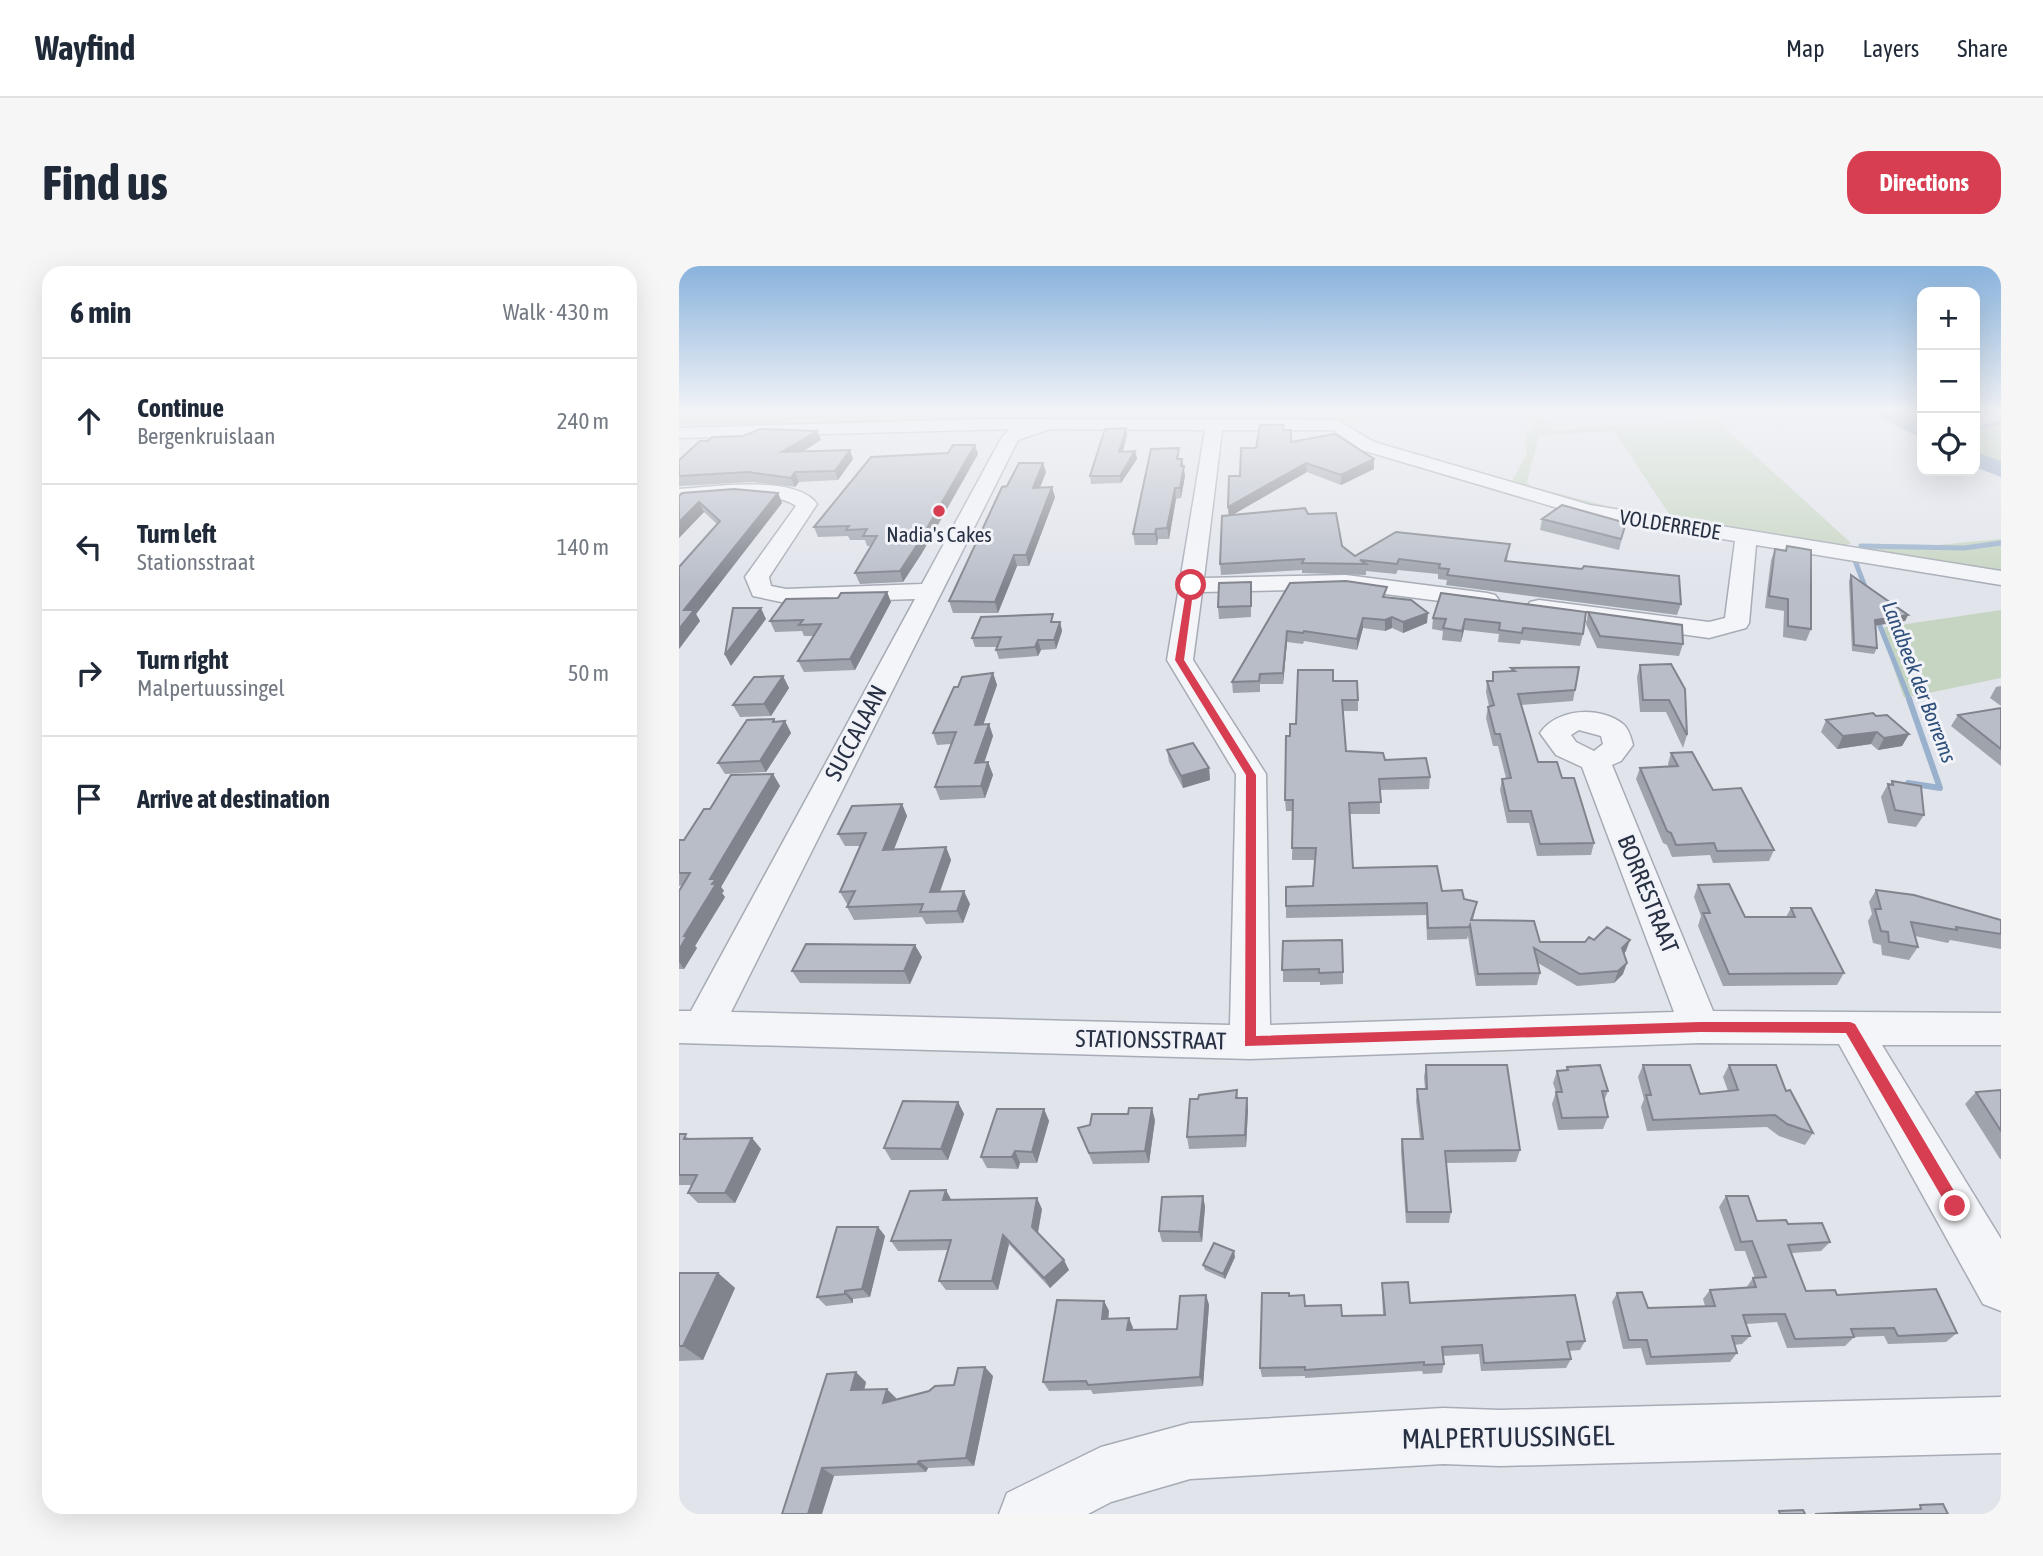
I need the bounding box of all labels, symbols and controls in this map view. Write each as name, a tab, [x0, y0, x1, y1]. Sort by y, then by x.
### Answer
text: Wayfind	[35, 29, 135, 67]
text: Map	[1786, 35, 1825, 62]
text: Layers	[1863, 35, 1919, 62]
text: Share	[1957, 35, 2008, 62]
button: Directions	[1847, 151, 2001, 214]
text: Find us	[42, 154, 168, 210]
map controls	[1917, 287, 1980, 476]
button: +	[1917, 287, 1980, 350]
text: 6 min	[70, 295, 131, 329]
text: Walk · 430 m	[503, 299, 609, 325]
button: −	[1917, 350, 1980, 413]
text: Continue	[137, 393, 224, 423]
icon: ahead	[70, 402, 108, 440]
text: 240 m	[557, 408, 609, 434]
button: locate	[1917, 413, 1980, 476]
text: Bergenkruislaan	[137, 423, 276, 449]
marker: Nadia's Cakes	[931, 503, 947, 519]
street label: VOLDERREDE	[1618, 504, 1722, 544]
text: Turn left	[137, 519, 217, 549]
place label: Nadia's Cakes	[886, 522, 992, 546]
icon: left	[70, 528, 108, 566]
text: 140 m	[557, 534, 609, 560]
text: Stationsstraat	[137, 549, 255, 575]
route start	[1175, 569, 1206, 600]
water label: Landbeek der Borrems	[1878, 598, 1962, 766]
text: Turn right	[137, 645, 228, 675]
icon: right	[70, 654, 108, 692]
text: 50 m	[568, 660, 609, 686]
text: Malpertuussingel	[137, 675, 285, 701]
street label: SUCCALAAN	[819, 680, 892, 785]
icon: arrive	[70, 780, 108, 818]
text: Arrive at destination	[137, 784, 330, 814]
street label: BORRESTRAAT	[1612, 831, 1685, 957]
street label: STATIONSSTRAAT	[1075, 1025, 1227, 1054]
route end	[1939, 1190, 1970, 1221]
street label: MALPERTUUSSINGEL	[1401, 1419, 1615, 1455]

